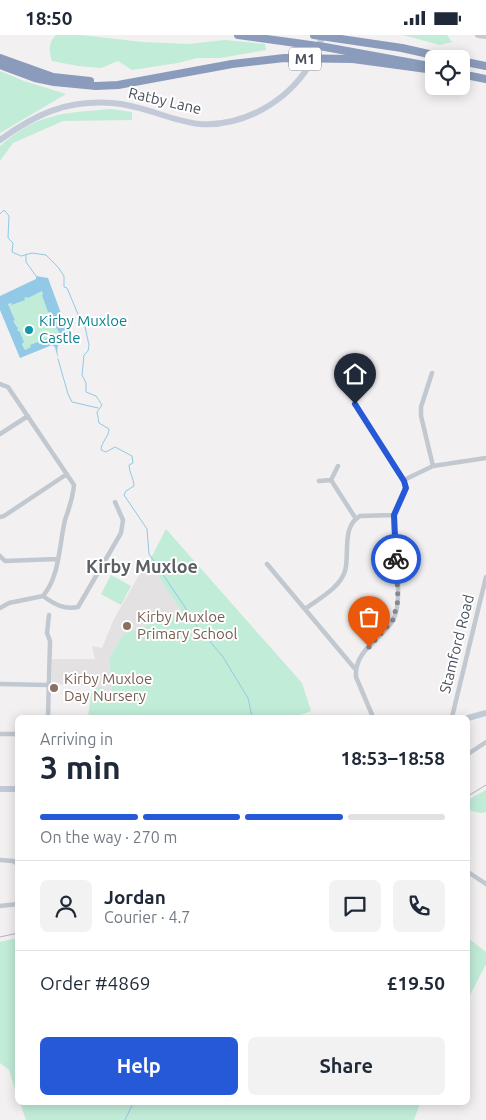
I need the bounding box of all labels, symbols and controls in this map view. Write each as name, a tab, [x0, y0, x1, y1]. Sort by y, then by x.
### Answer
text: 18:50	[25, 7, 73, 29]
road number: M1	[289, 47, 321, 71]
map controls	[425, 50, 470, 95]
button: locate	[425, 50, 470, 95]
street label: Ratby Lane	[127, 84, 203, 117]
place label: Kirby Muxloe Castle	[39, 312, 127, 346]
marker: Kirby Muxloe Castle	[23, 324, 35, 336]
pin	[334, 353, 376, 404]
icon: home	[341, 360, 369, 388]
courier	[371, 534, 421, 584]
icon: bike	[382, 545, 410, 573]
district label: Kirby Muxloe	[86, 556, 198, 576]
street label: Stamford Road	[436, 593, 477, 695]
pin	[348, 596, 390, 647]
icon: bag	[355, 603, 383, 631]
place label: Kirby Muxloe Primary School	[137, 608, 238, 642]
marker: Kirby Muxloe Primary School	[121, 620, 133, 632]
place label: Kirby Muxloe Day Nursery	[64, 670, 152, 704]
marker: Kirby Muxloe Day Nursery	[48, 682, 60, 694]
text: Arriving in	[40, 730, 113, 748]
text: 18:53–18:58	[340, 747, 445, 769]
text: 3 min	[40, 749, 121, 785]
text: On the way · 270 m	[40, 828, 177, 846]
button: person	[40, 880, 92, 932]
button: chat	[329, 880, 381, 932]
button: phone	[393, 880, 445, 932]
text: Jordan	[104, 886, 166, 908]
text: Courier · 4.7	[104, 908, 190, 926]
text: Order #4869	[40, 972, 150, 994]
text: £19.50	[387, 972, 445, 994]
button: Help	[40, 1037, 238, 1095]
button: Share	[248, 1037, 445, 1095]

